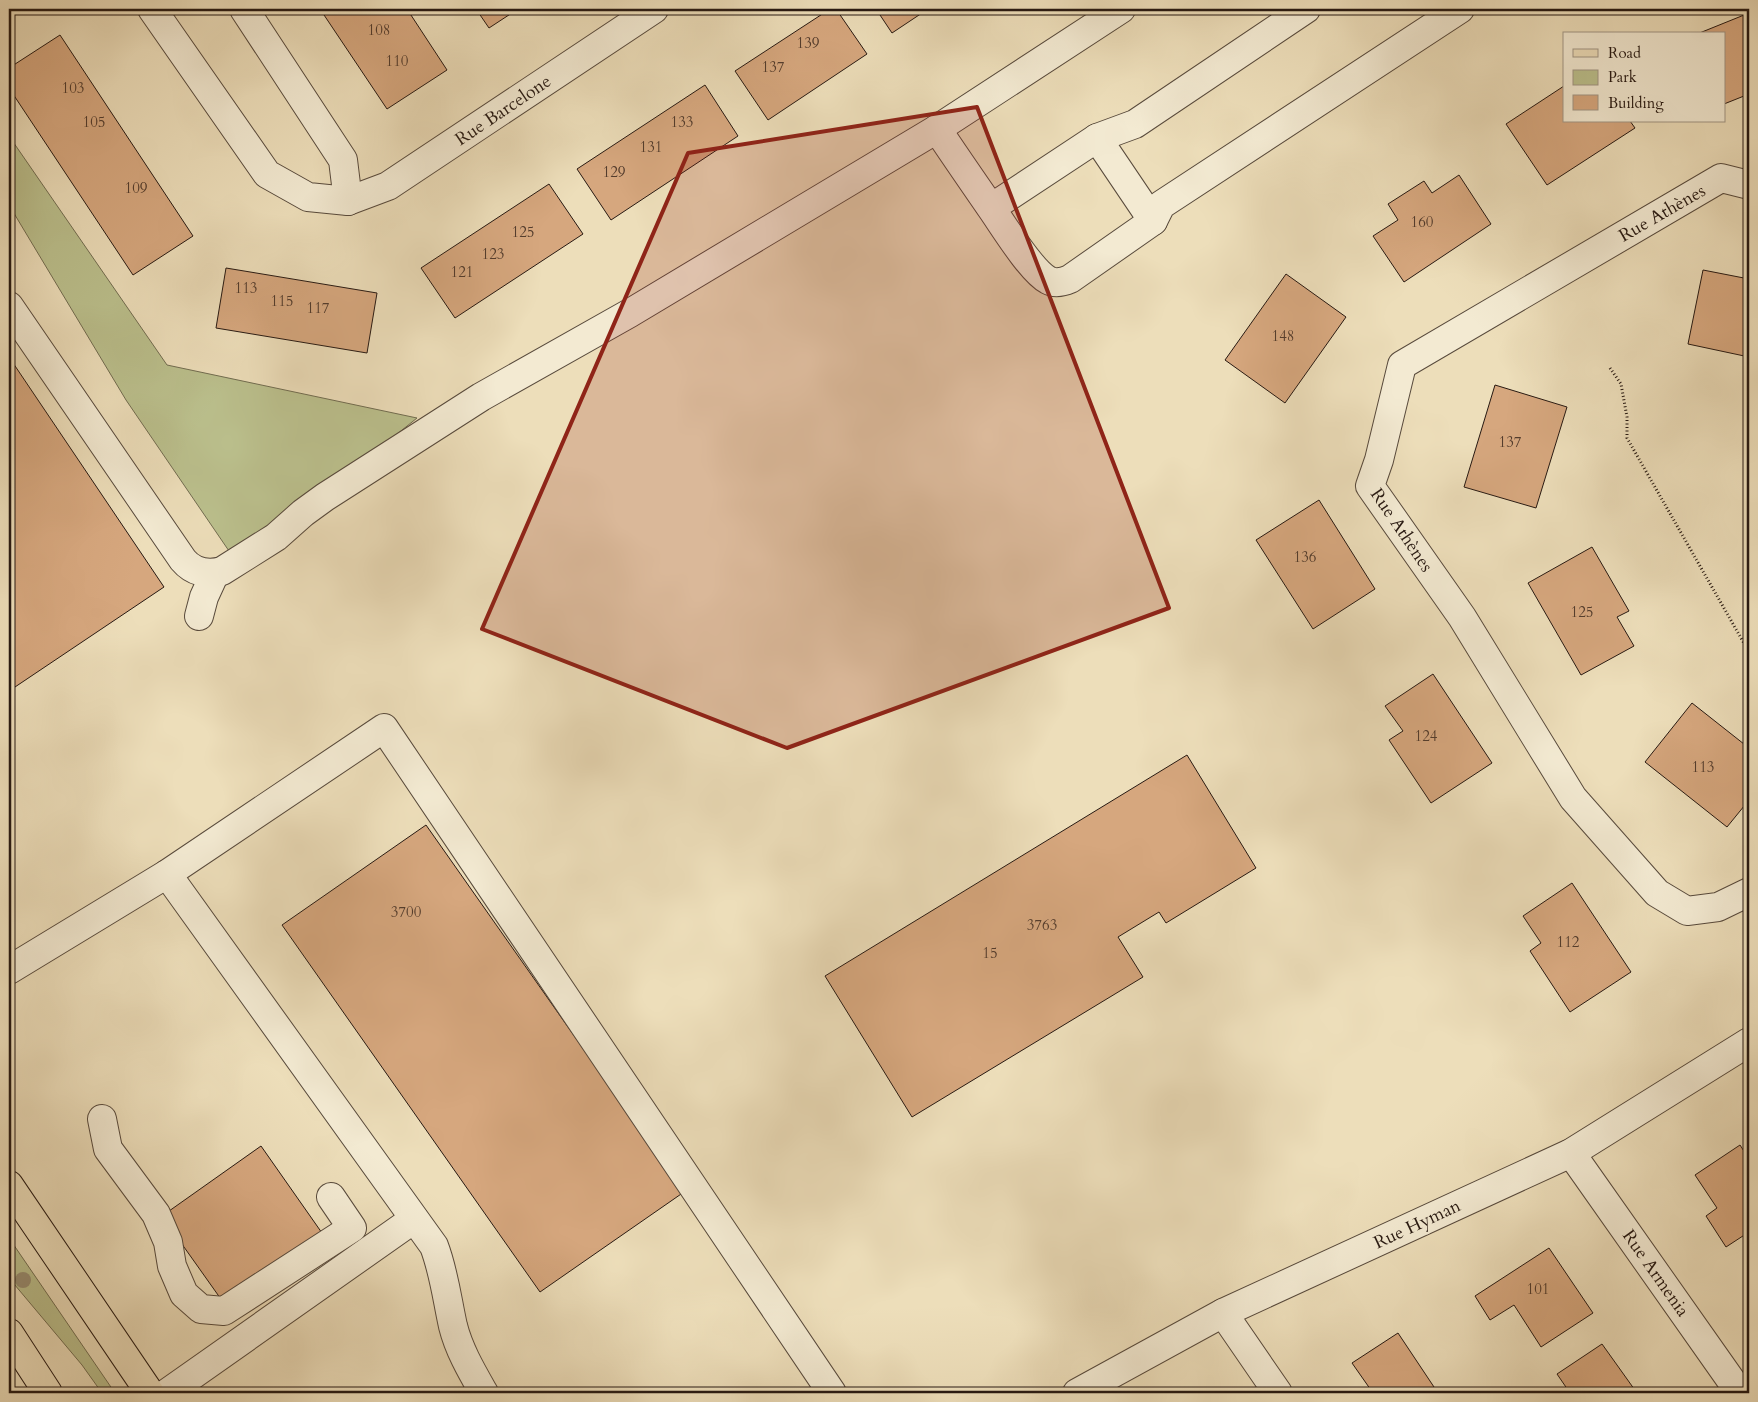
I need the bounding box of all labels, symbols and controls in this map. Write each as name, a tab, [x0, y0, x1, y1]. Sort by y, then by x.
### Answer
house number: 108	[367, 20, 391, 40]
legend	[1563, 32, 1726, 122]
house number: 139	[796, 33, 820, 53]
text: Road	[1608, 43, 1641, 63]
house number: 110	[385, 51, 409, 71]
house number: 137	[761, 57, 785, 77]
text: Park	[1608, 67, 1637, 87]
street label: Rue Barcelone	[450, 69, 556, 152]
house number: 103	[61, 78, 85, 98]
text: Building	[1608, 93, 1664, 113]
house number: 105	[82, 112, 106, 132]
house number: 133	[670, 112, 694, 132]
house number: 131	[639, 137, 663, 157]
house number: 129	[602, 162, 626, 182]
house number: 109	[124, 178, 148, 198]
street label: Rue Athènes	[1614, 179, 1710, 248]
house number: 160	[1410, 212, 1434, 232]
house number: 125	[511, 222, 535, 242]
house number: 123	[481, 244, 505, 264]
house number: 121	[450, 262, 474, 282]
house number: 113	[234, 278, 258, 298]
house number: 115	[270, 291, 294, 311]
house number: 117	[306, 298, 330, 318]
house number: 148	[1271, 326, 1295, 346]
house number: 137	[1498, 432, 1522, 452]
street label: Rue Athènes	[1364, 483, 1439, 577]
house number: 136	[1293, 547, 1317, 567]
house number: 125	[1570, 602, 1594, 622]
house number: 124	[1414, 726, 1438, 746]
house number: 113	[1691, 757, 1715, 777]
house number: 3700	[391, 902, 422, 922]
house number: 3763	[1027, 915, 1057, 935]
house number: 112	[1556, 932, 1580, 952]
house number: 15	[982, 943, 998, 963]
street label: Rue Hyman	[1370, 1193, 1465, 1255]
street label: Rue Armenia	[1616, 1225, 1695, 1322]
house number: 101	[1526, 1279, 1550, 1299]

